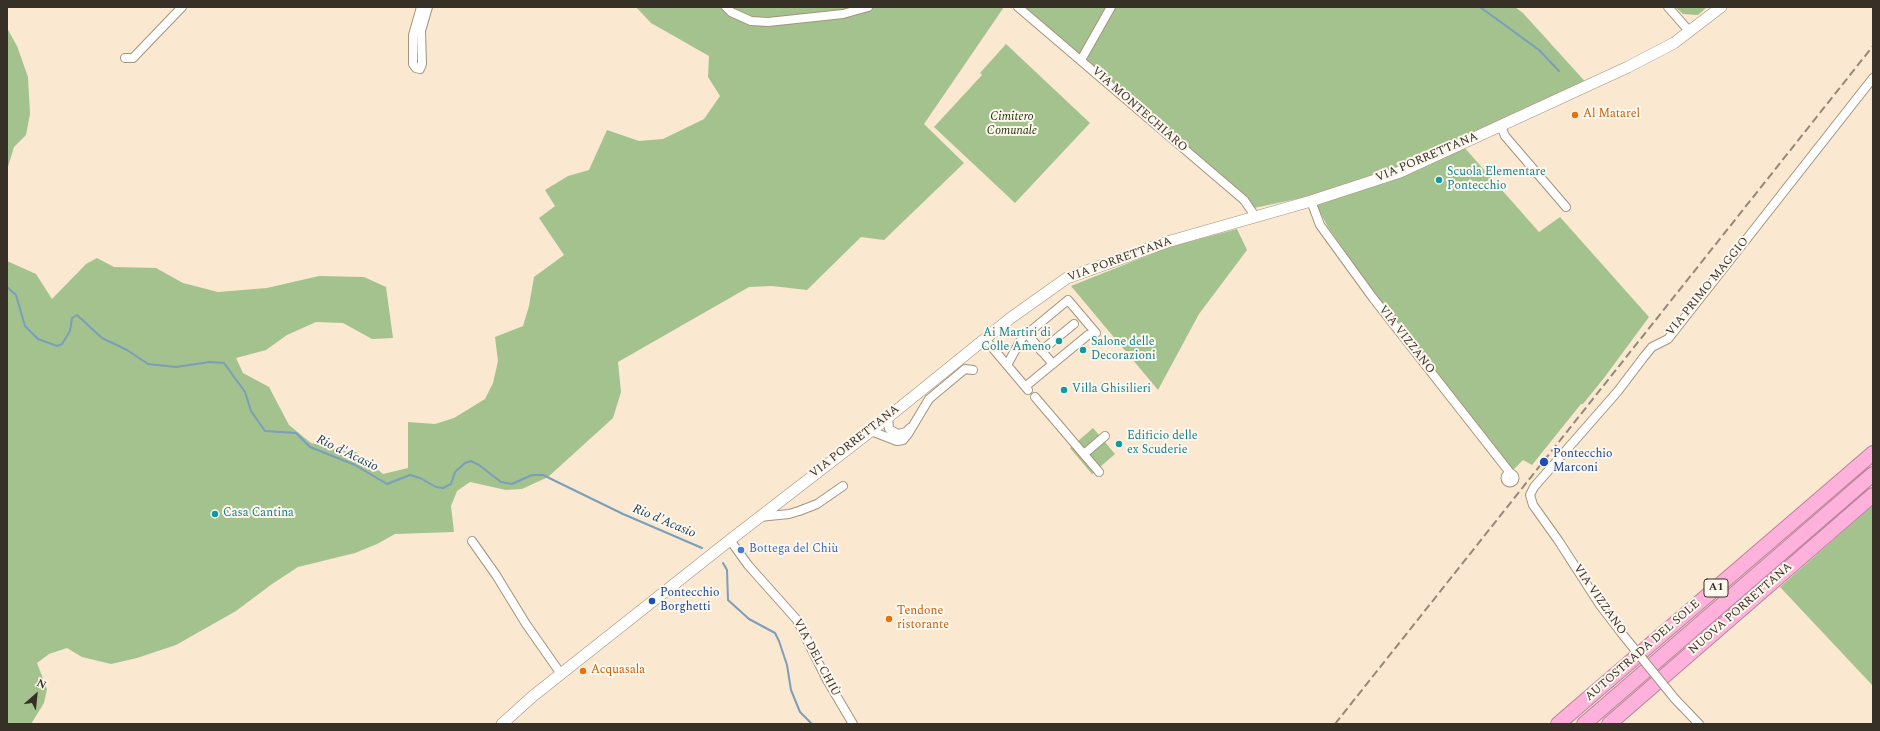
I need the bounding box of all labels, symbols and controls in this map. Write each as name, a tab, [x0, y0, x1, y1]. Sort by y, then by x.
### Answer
street label: VIA MONTECHIARO	[1088, 65, 1190, 155]
place label: Al Matarel	[1583, 108, 1640, 122]
marker: Al Matarel	[1570, 110, 1580, 120]
park label: Cimitero Comunale	[987, 111, 1037, 139]
street label: VIA PORRETTANA	[1374, 130, 1480, 186]
place label: Scuola Elementare Pontecchio	[1447, 166, 1546, 194]
marker: Scuola Elementare Pontecchio	[1434, 175, 1444, 185]
street label: VIA PORRETTANA	[1066, 234, 1174, 286]
street label: VIA PRIMO MAGGIO	[1664, 235, 1752, 339]
street label: VIA VIZZANO	[1375, 303, 1437, 377]
place label: Ai Martiri di Colle Ameno	[981, 327, 1051, 355]
marker: Ai Martiri di Colle Ameno	[1054, 336, 1064, 346]
place label: Salone delle Decorazioni	[1091, 336, 1156, 364]
marker: Salone delle Decorazioni	[1078, 345, 1088, 355]
place label: Villa Ghisilieri	[1072, 383, 1151, 397]
marker: Villa Ghisilieri	[1059, 385, 1069, 395]
street label: VIA PORRETTANA	[807, 403, 903, 481]
place label: Edificio delle ex Scuderie	[1127, 430, 1198, 458]
water label: Rio d'Acasio	[313, 432, 381, 476]
marker: Edificio delle ex Scuderie	[1114, 439, 1124, 449]
place label: Pontecchio Marconi	[1553, 448, 1613, 476]
marker: Pontecchio Marconi	[1538, 456, 1550, 468]
water label: Rio d'Acasio	[630, 502, 698, 542]
place label: Casa Cantina	[223, 507, 294, 521]
marker: Casa Cantina	[210, 509, 220, 519]
place label: Bottega del Chiù	[749, 543, 838, 557]
marker: Bottega del Chiù	[736, 545, 746, 555]
street label: NUOVA PORRETTANA	[1686, 560, 1796, 658]
street label: VIA VIZZANO	[1569, 562, 1629, 638]
road number: A1	[1704, 579, 1728, 597]
place label: Pontecchio Borghetti	[660, 587, 720, 615]
marker: Pontecchio Borghetti	[647, 596, 657, 606]
street label: AUTOSTRADA DEL SOLE	[1583, 597, 1703, 705]
place label: Tendone ristorante	[897, 605, 949, 633]
marker: Tendone ristorante	[884, 614, 894, 624]
street label: VIA DEL CHIÙ	[789, 617, 843, 699]
place label: Acquasala	[591, 664, 645, 678]
marker: Acquasala	[578, 666, 588, 676]
text: N	[34, 674, 50, 693]
north arrow	[16, 675, 56, 715]

